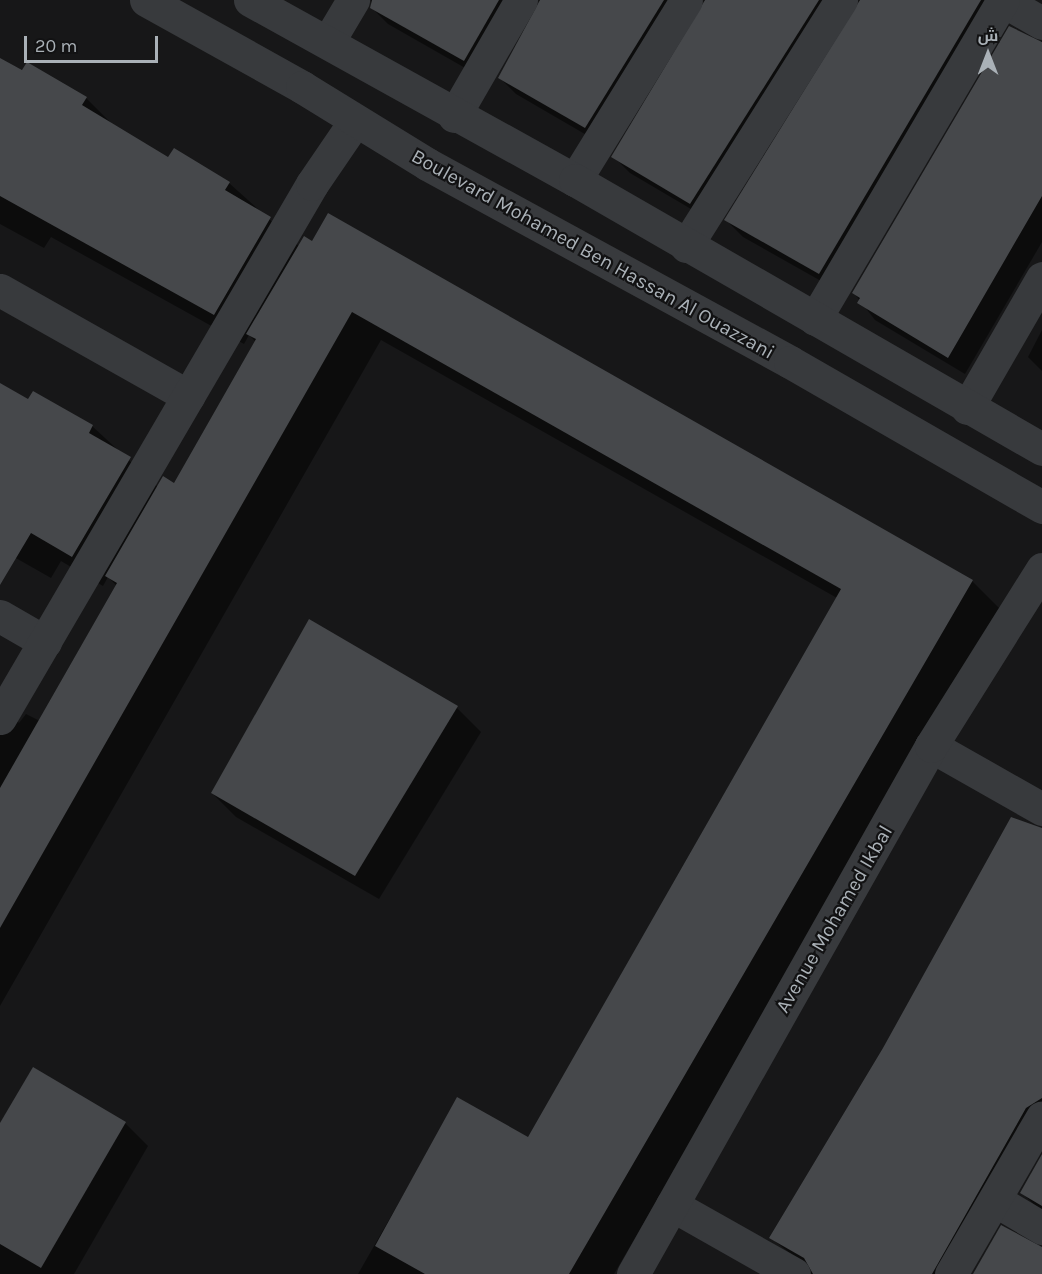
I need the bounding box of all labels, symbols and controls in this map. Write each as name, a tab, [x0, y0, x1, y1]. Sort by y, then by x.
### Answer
scale bar	[27, 24, 160, 62]
north arrow	[958, 24, 1018, 84]
text: ش	[978, 26, 998, 45]
text: 20 m	[35, 35, 77, 57]
street label: Boulevard Mohamed Ben Hassan Al Ouazzani	[407, 144, 779, 364]
street label: Avenue Mohamed Ikbal	[771, 821, 897, 1017]

